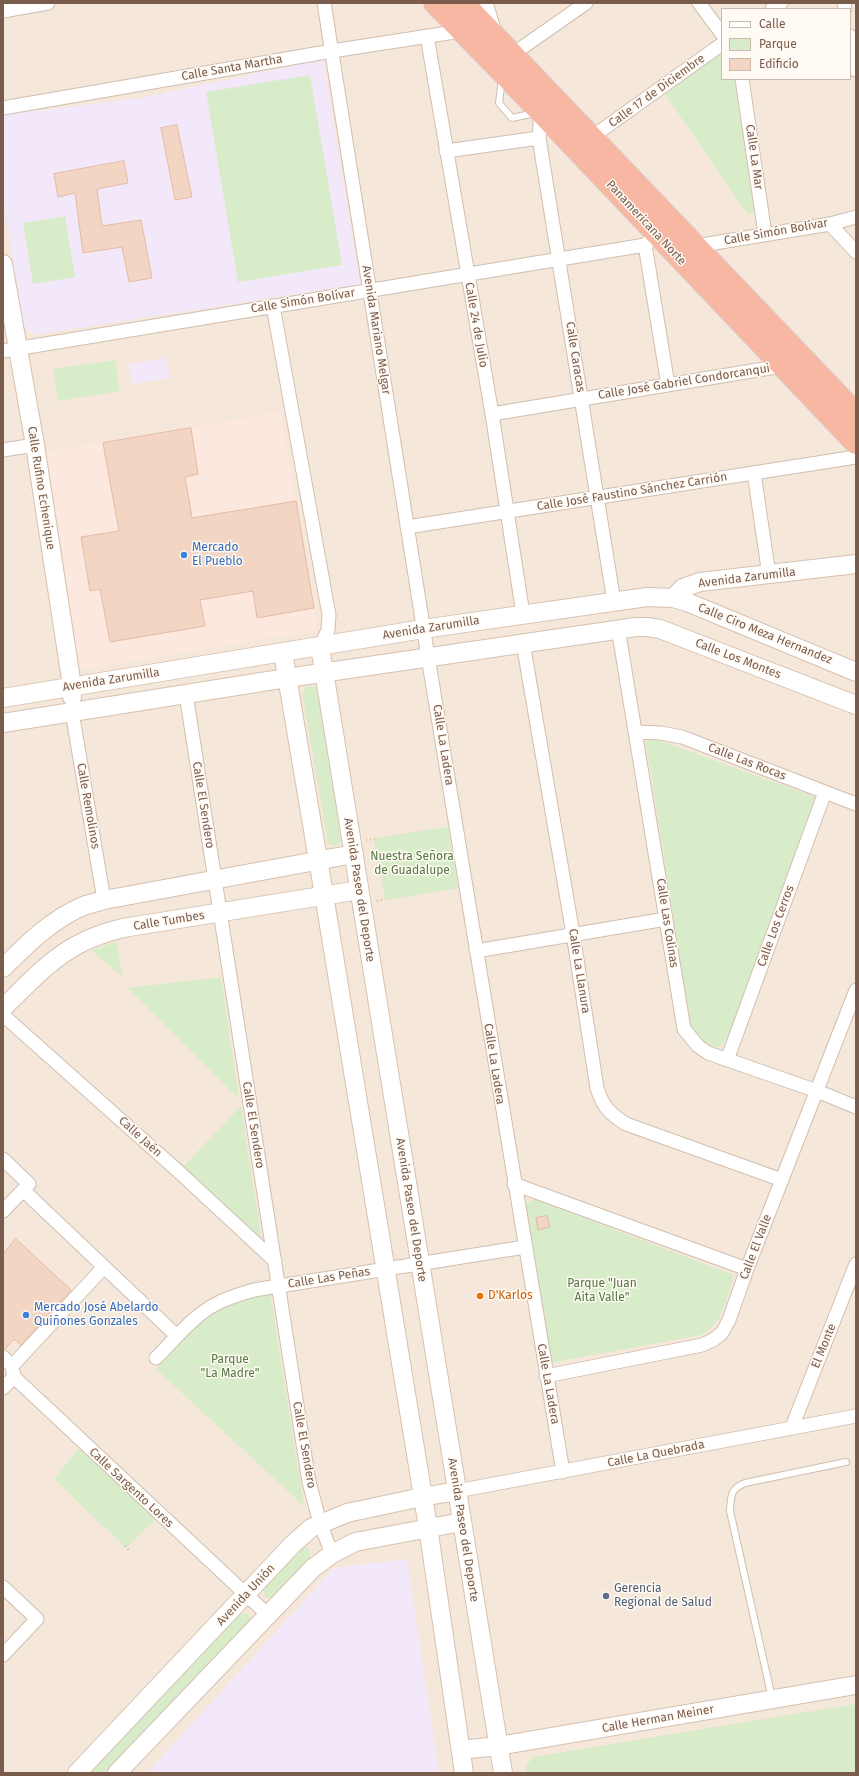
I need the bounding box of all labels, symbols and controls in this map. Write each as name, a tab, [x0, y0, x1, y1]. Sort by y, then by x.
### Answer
legend	[721, 8, 851, 80]
text: Calle	[759, 17, 786, 31]
text: Parque	[759, 37, 797, 51]
street label: Calle 17 de Diciembre	[606, 51, 708, 131]
street label: Calle Santa Martha	[180, 52, 284, 84]
text: Edificio	[759, 57, 799, 71]
street label: Calle La Mar	[742, 123, 766, 191]
street label: Panamericana Norte	[603, 178, 689, 268]
street label: Calle Simón Bolívar	[723, 216, 829, 248]
street label: Avenida Mariano Melgar	[359, 264, 393, 396]
street label: Calle 24 de Julio	[461, 281, 491, 369]
street label: Calle Simón Bolívar	[250, 286, 356, 316]
street label: Calle Caracas	[562, 321, 588, 393]
street label: Calle José Gabriel Condorcanqui	[597, 361, 771, 403]
street label: Calle Rufino Echenique	[24, 425, 58, 551]
street label: Calle José Faustino Sánchez Carrión	[536, 470, 728, 514]
place label: Mercado El Pueblo	[192, 541, 243, 569]
marker: Mercado El Pueblo	[179, 550, 189, 560]
street label: Avenida Zarumilla	[698, 565, 796, 591]
street label: Calle Ciro Meza Hernandez	[696, 600, 834, 668]
street label: Avenida Zarumilla	[381, 613, 481, 643]
street label: Calle Los Montes	[693, 636, 783, 682]
street label: Avenida Zarumilla	[61, 665, 161, 695]
street label: Calle La Ladera	[429, 703, 457, 787]
street label: Calle Las Rocas	[706, 741, 788, 783]
street label: Calle El Sendero	[189, 760, 217, 850]
street label: Calle Remolinos	[73, 762, 103, 850]
street label: Avenida Paseo del Deporte	[340, 817, 378, 963]
park label: Nuestra Señora de Guadalupe	[370, 850, 454, 878]
street label: Calle Las Colinas	[653, 877, 681, 969]
street label: Calle Los Cerros	[755, 883, 797, 969]
street label: Calle Tumbes	[132, 908, 206, 934]
street label: Calle La Llanura	[565, 927, 593, 1015]
street label: Calle La Ladera	[480, 1022, 508, 1106]
street label: Calle El Sendero	[239, 1080, 267, 1170]
street label: Calle Jaén	[115, 1114, 165, 1160]
street label: Avenida Paseo del Deporte	[392, 1137, 430, 1283]
street label: Calle El Valle	[737, 1212, 775, 1282]
street label: Calle Las Peñas	[287, 1264, 371, 1292]
park label: Parque "Juan Aita Valle"	[567, 1277, 637, 1305]
place label: D'Karlos	[488, 1289, 533, 1303]
marker: D'Karlos	[475, 1291, 485, 1301]
place label: Mercado José Abelardo Quiñones Gonzales	[34, 1301, 159, 1329]
marker: Mercado José Abelardo Quiñones Gonzales	[21, 1310, 31, 1320]
street label: El Monte	[809, 1321, 839, 1371]
street label: Calle La Ladera	[534, 1342, 562, 1426]
park label: Parque "La Madre"	[201, 1353, 259, 1381]
street label: Calle El Sendero	[289, 1400, 319, 1490]
street label: Calle La Quebrada	[606, 1438, 706, 1470]
street label: Calle Sargento Lores	[86, 1445, 176, 1531]
street label: Avenida Paseo del Deporte	[444, 1457, 482, 1603]
street label: Avenida Unión	[214, 1561, 278, 1629]
place label: Gerencia Regional de Salud	[614, 1582, 712, 1610]
marker: Gerencia Regional de Salud	[601, 1591, 611, 1601]
street label: Calle Herman Meiner	[601, 1702, 715, 1736]

